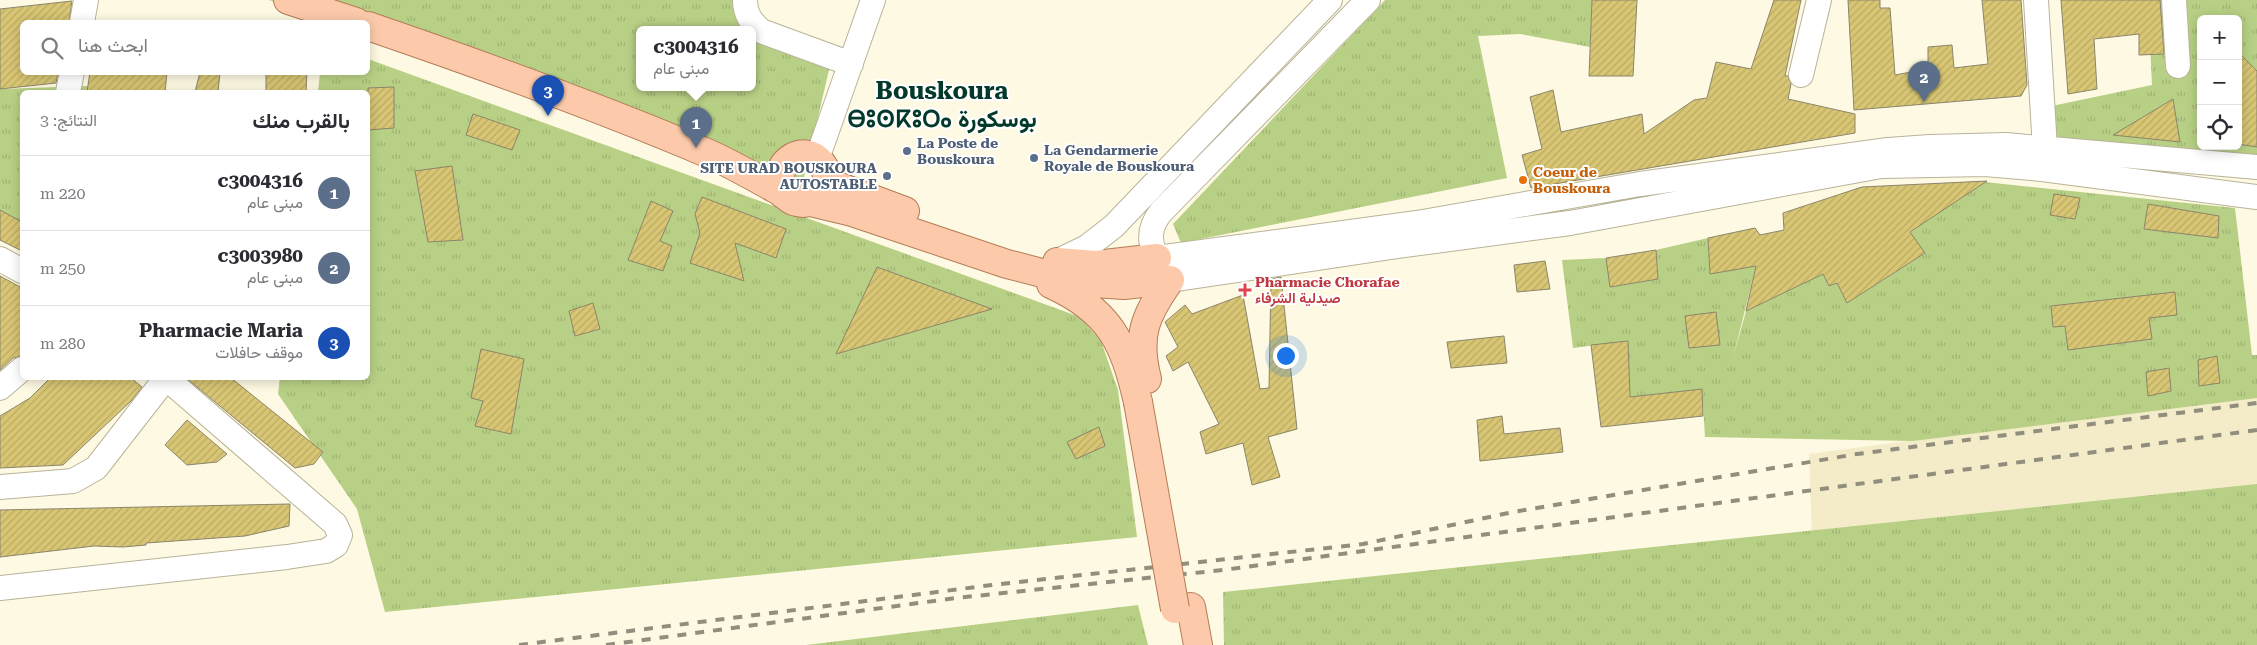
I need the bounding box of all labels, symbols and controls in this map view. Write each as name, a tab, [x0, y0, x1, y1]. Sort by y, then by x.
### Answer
map controls	[2197, 15, 2242, 150]
button: +	[2197, 15, 2242, 60]
search box	[20, 20, 370, 75]
popup	[636, 26, 756, 91]
icon: search	[38, 34, 66, 62]
text: ابحث هنا	[78, 34, 148, 57]
text: c3004316	[653, 35, 739, 58]
text: مبنى عام	[653, 59, 709, 78]
button: −	[2197, 60, 2242, 105]
pin: 2	[1908, 61, 1940, 102]
pin: 3	[532, 75, 564, 116]
district label: Bouskoura ⴱⵓⵙⴽⵓⵔⴰ بوسكورة	[847, 77, 1037, 134]
button: locate	[2197, 105, 2242, 150]
pin: 1	[680, 107, 712, 148]
text: بالقرب منك	[252, 109, 350, 133]
text: النتائج: 3	[40, 111, 97, 130]
place label: La Poste de Bouskoura	[917, 135, 998, 167]
place label: La Gendarmerie Royale de Bouskoura	[1044, 142, 1195, 174]
marker: La Poste de Bouskoura	[901, 145, 913, 157]
marker: La Gendarmerie Royale de Bouskoura	[1028, 152, 1040, 164]
place label: SITE URAD BOUSKOURA AUTOSTABLE	[700, 160, 877, 192]
place label: Coeur de Bouskoura	[1533, 164, 1611, 196]
text: c3004316	[218, 169, 303, 192]
marker: SITE URAD BOUSKOURA AUTOSTABLE	[881, 170, 893, 182]
marker: Coeur de Bouskoura	[1517, 174, 1529, 186]
text: 220 m	[40, 184, 86, 203]
text: 1	[330, 184, 338, 203]
text: مبنى عام	[247, 193, 303, 212]
text: c3003980	[218, 244, 303, 267]
text: 250 m	[40, 259, 86, 278]
text: 2	[330, 259, 338, 278]
text: مبنى عام	[247, 268, 303, 287]
place label: Pharmacie Chorafae صيدلية الشرفاء	[1255, 274, 1400, 307]
marker: Pharmacie Chorafae صيدلية الشرفاء	[1239, 284, 1251, 296]
text: Pharmacie Maria	[139, 319, 303, 342]
text: 280 m	[40, 334, 86, 353]
text: 3	[330, 334, 338, 353]
text: موقف حافلات	[215, 343, 303, 362]
your location	[1273, 343, 1299, 369]

